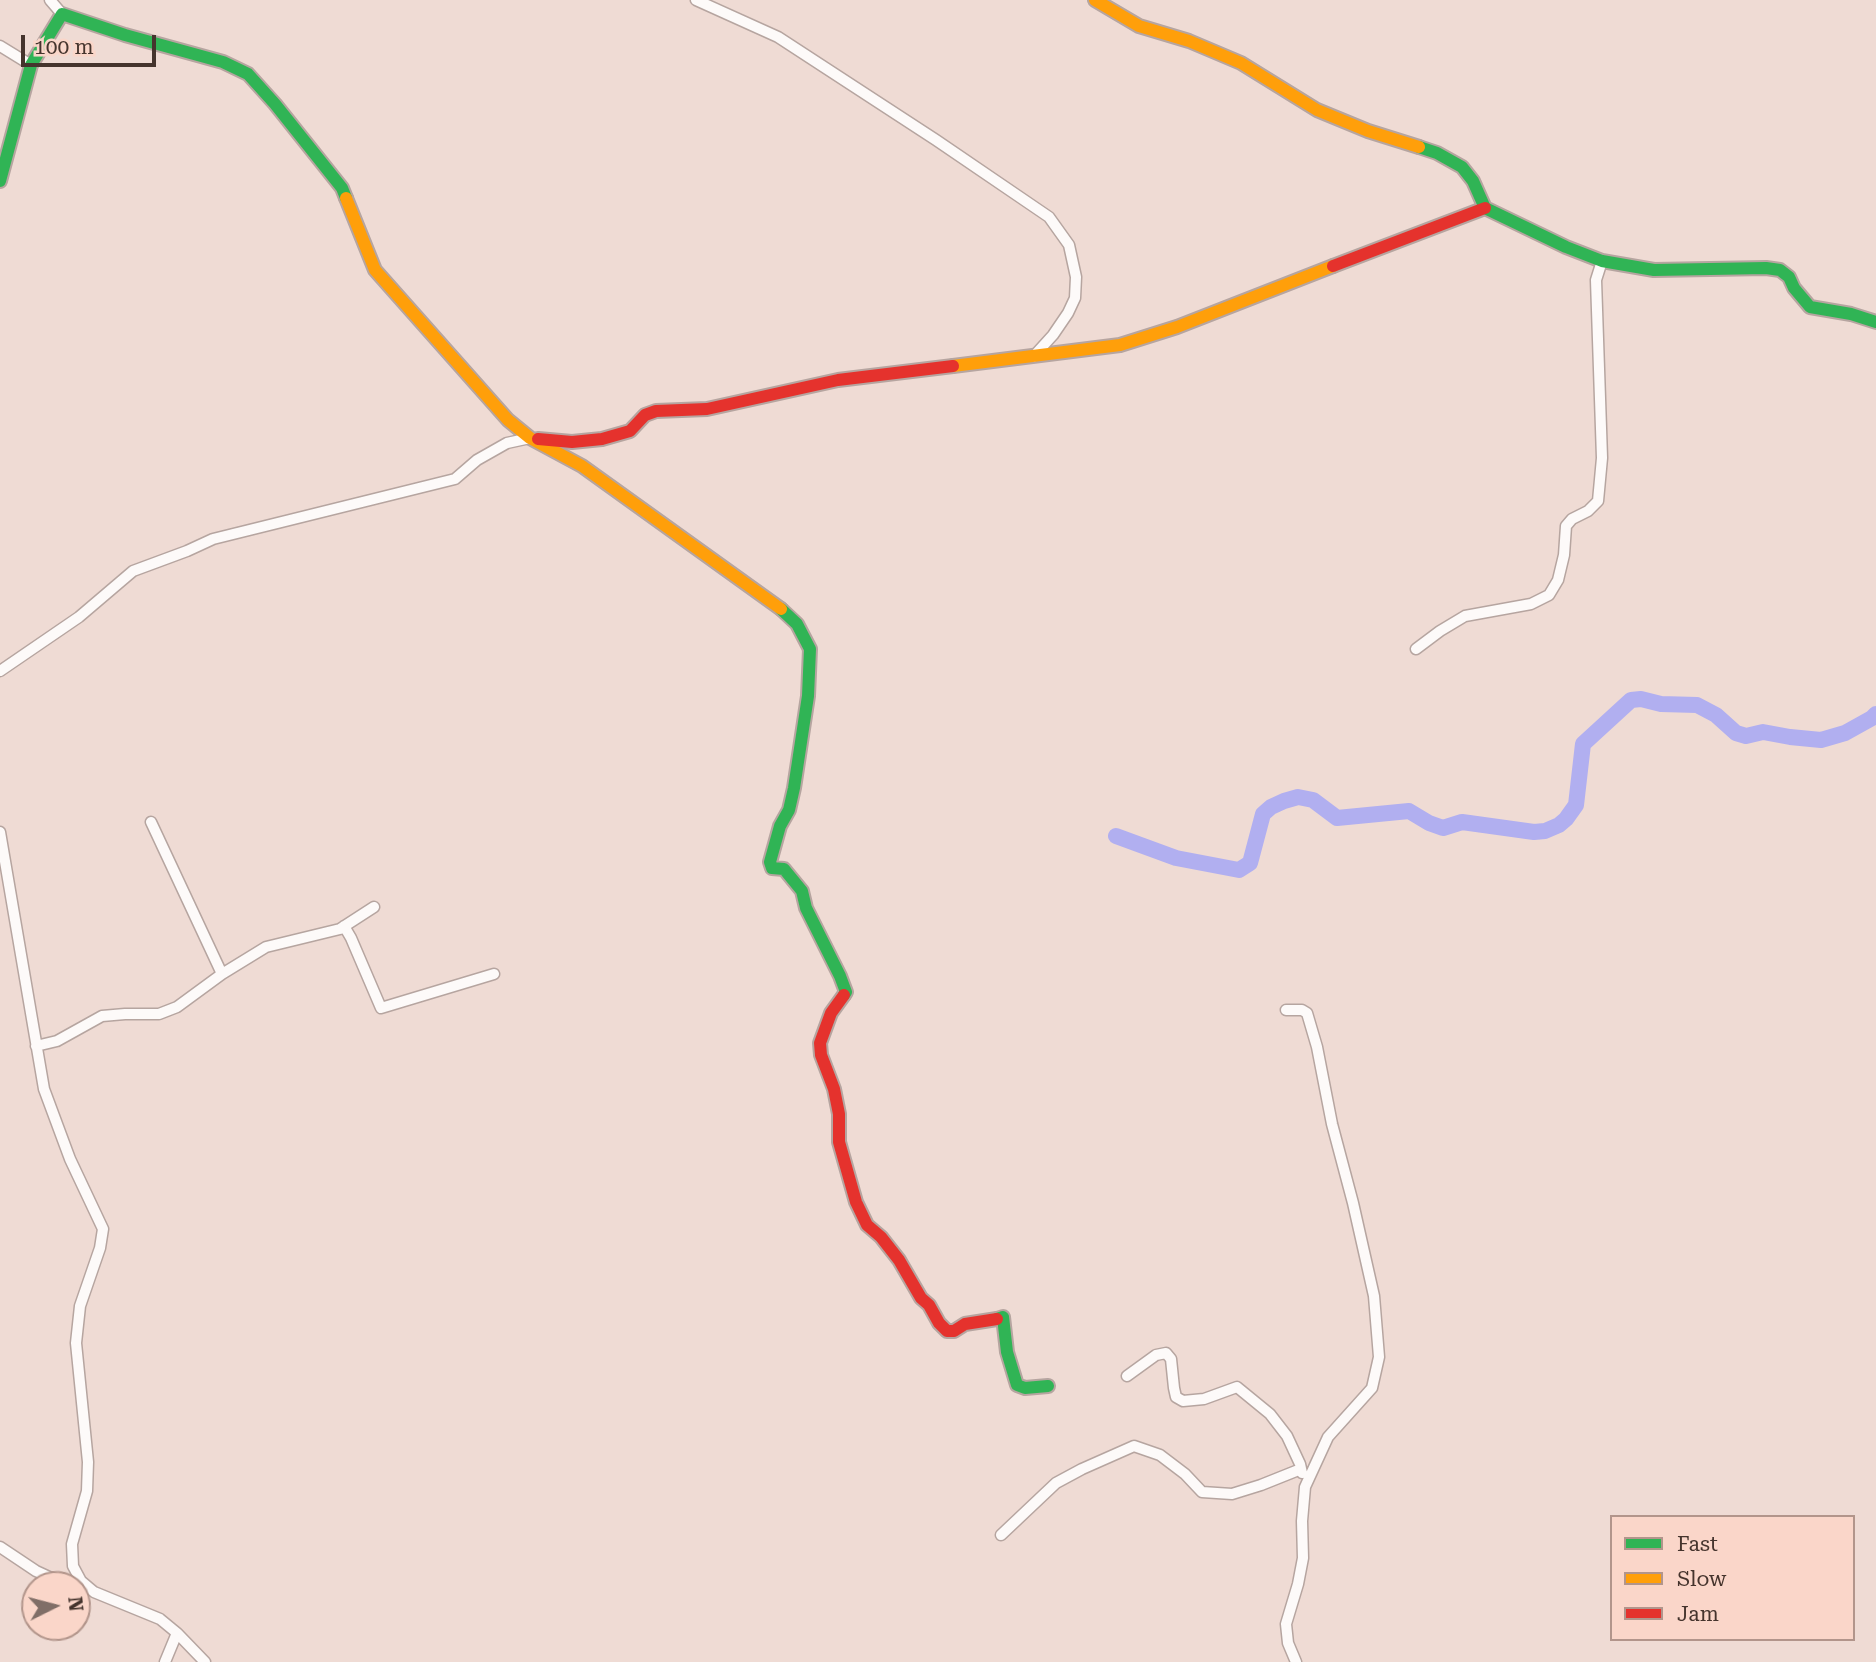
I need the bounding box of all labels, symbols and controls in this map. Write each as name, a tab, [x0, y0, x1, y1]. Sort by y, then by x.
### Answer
scale bar	[24, 21, 159, 65]
text: 100 m	[34, 35, 94, 59]
legend	[1610, 1515, 1855, 1641]
text: Fast	[1677, 1532, 1718, 1556]
text: Slow	[1677, 1567, 1726, 1591]
north arrow	[21, 1571, 91, 1641]
text: N	[63, 1595, 88, 1612]
text: Jam	[1677, 1602, 1719, 1626]

